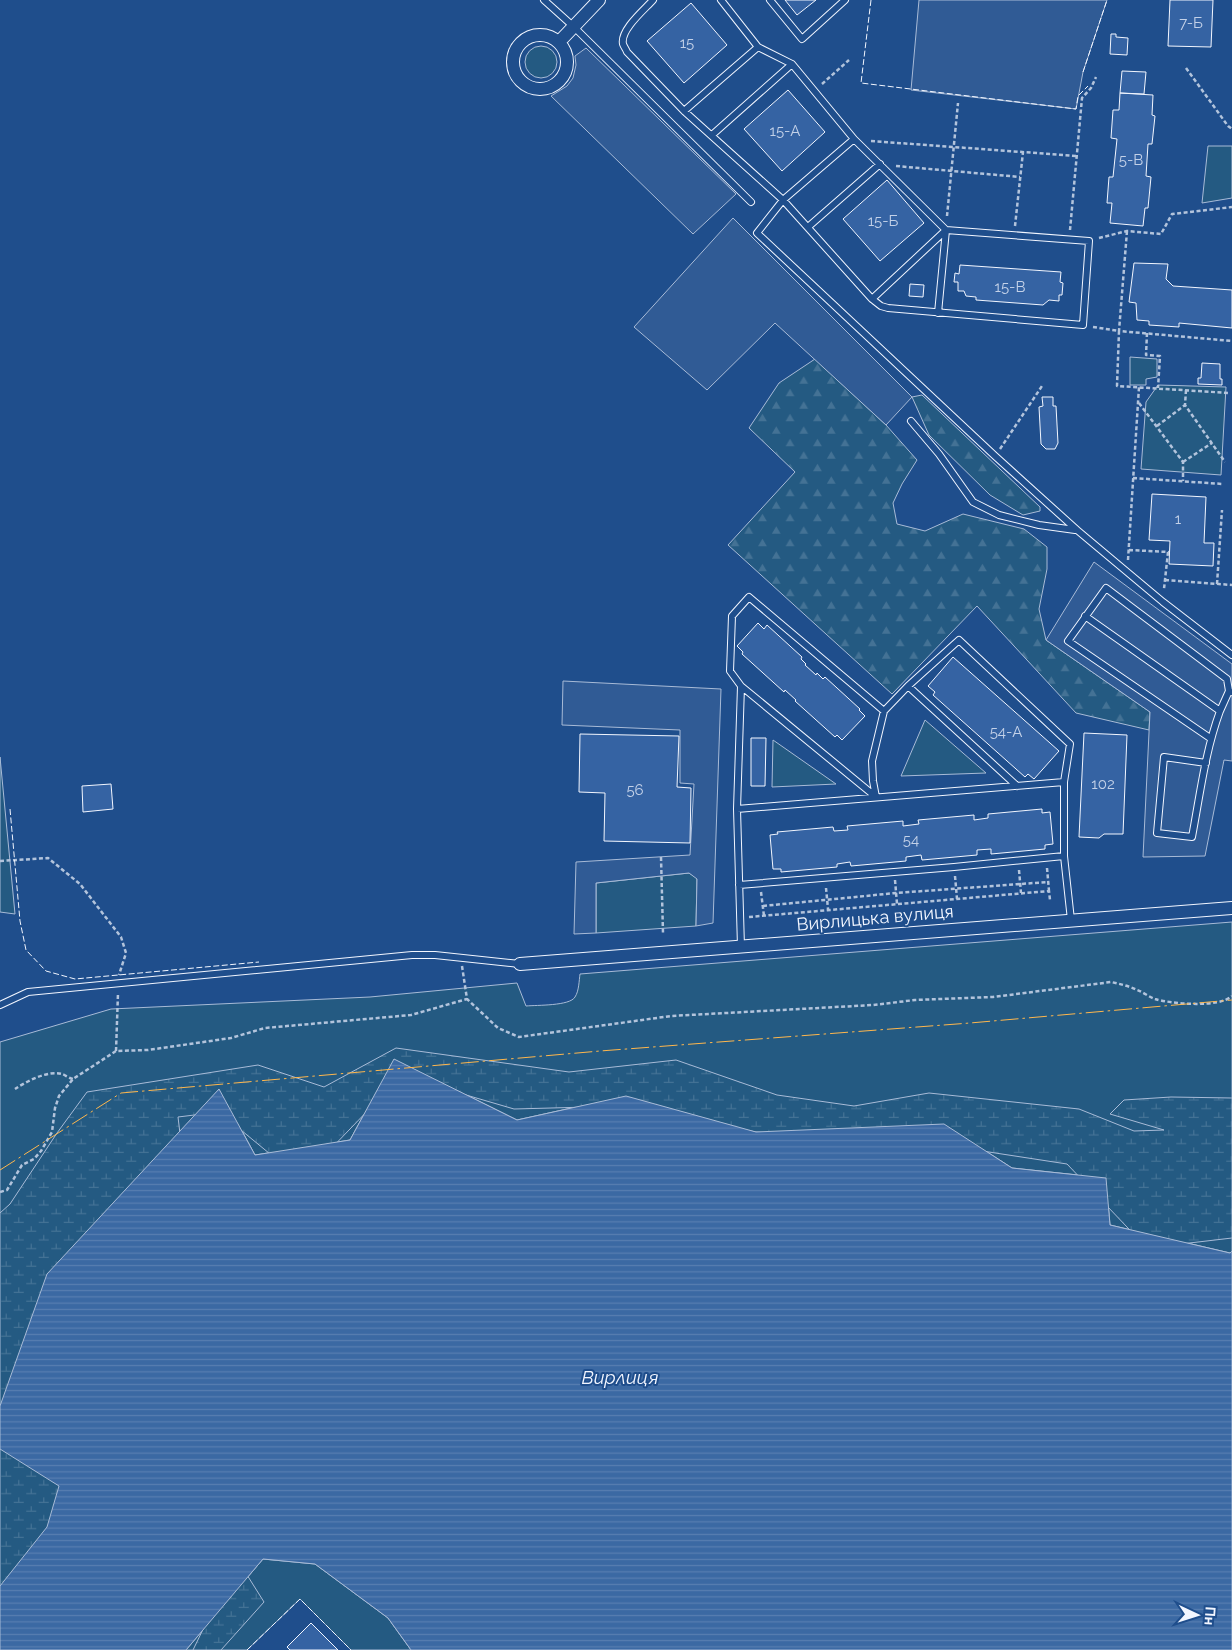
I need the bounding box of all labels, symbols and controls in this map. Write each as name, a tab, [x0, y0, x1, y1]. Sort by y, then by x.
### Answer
house number: 7-Б	[1179, 14, 1203, 32]
house number: 15	[680, 34, 694, 52]
house number: 15-А	[770, 122, 800, 140]
house number: 5-В	[1119, 151, 1143, 169]
house number: 15-Б	[868, 212, 899, 230]
house number: 15-В	[995, 278, 1025, 296]
house number: 1	[1175, 510, 1182, 528]
house number: 54-А	[990, 723, 1022, 741]
house number: 102	[1091, 775, 1115, 793]
house number: 56	[626, 781, 644, 799]
house number: 54	[903, 831, 919, 849]
street label: Вирлицька вулиця	[795, 900, 954, 935]
water label: Вирлиця	[582, 1366, 658, 1388]
north arrow	[1172, 1590, 1222, 1640]
text: Пн	[1201, 1606, 1219, 1626]

